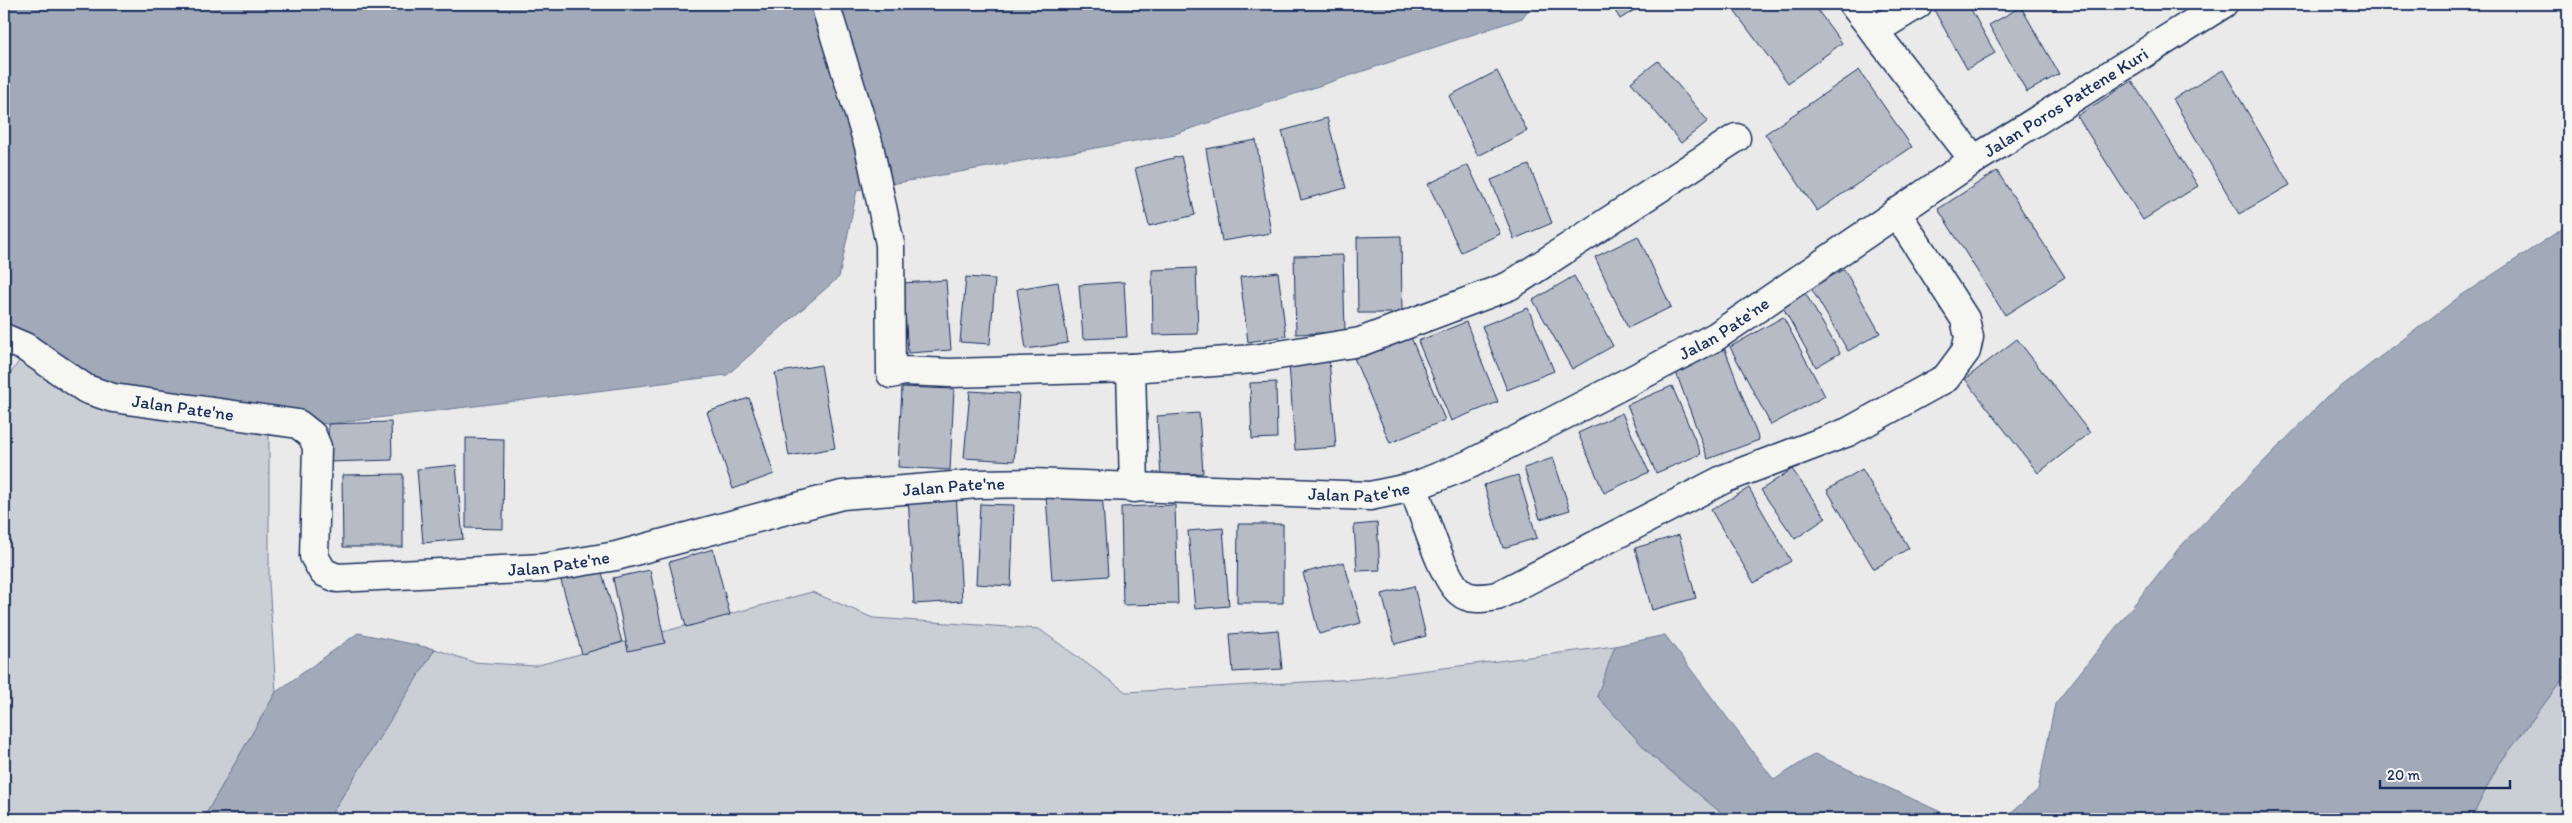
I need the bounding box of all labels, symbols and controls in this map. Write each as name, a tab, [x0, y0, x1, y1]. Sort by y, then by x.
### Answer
street label: Jalan Poros Pattene Kuri	[1980, 43, 2152, 162]
street label: Jalan Pate'ne	[1675, 292, 1773, 365]
street label: Jalan Pate'ne	[131, 390, 235, 426]
street label: Jalan Pate'ne	[902, 472, 1005, 501]
street label: Jalan Pate'ne	[1308, 477, 1412, 507]
street label: Jalan Pate'ne	[507, 546, 611, 581]
scale bar	[2380, 758, 2510, 790]
text: 20 m	[2387, 766, 2421, 784]

